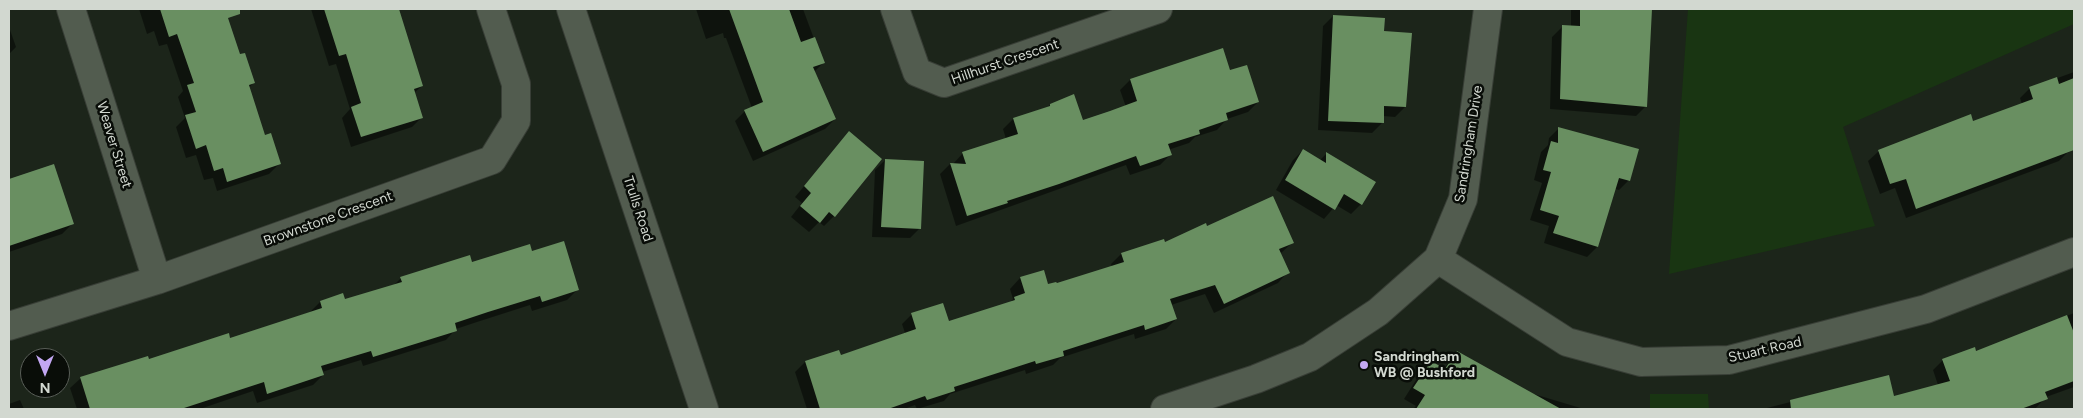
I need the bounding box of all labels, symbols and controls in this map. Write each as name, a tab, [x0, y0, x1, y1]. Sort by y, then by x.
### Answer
street label: Hillhurst Crescent	[949, 36, 1061, 88]
street label: Sandringham Drive	[1451, 84, 1487, 204]
street label: Weaver Street	[93, 100, 135, 190]
street label: Trulls Road	[620, 174, 656, 244]
street label: Brownstone Crescent	[261, 188, 395, 250]
street label: Stuart Road	[1727, 333, 1803, 367]
north arrow	[20, 348, 70, 398]
place label: Sandringham WB @ Bushford	[1374, 349, 1475, 382]
marker: Sandringham WB @ Bushford	[1358, 359, 1370, 371]
text: N	[40, 379, 50, 396]

